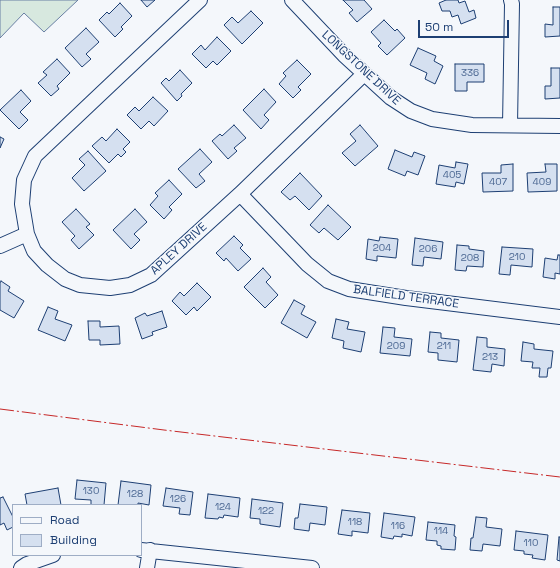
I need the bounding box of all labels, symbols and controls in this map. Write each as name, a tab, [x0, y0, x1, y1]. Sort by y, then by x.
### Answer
scale bar	[420, 12, 511, 38]
text: 50 m	[425, 19, 453, 35]
street label: LONGSTONE DRIVE	[319, 28, 403, 108]
house number: 336	[461, 67, 479, 79]
house number: 405	[443, 169, 461, 181]
house number: 407	[489, 176, 507, 188]
house number: 409	[533, 176, 551, 188]
street label: APLEY DRIVE	[148, 220, 210, 278]
house number: 204	[373, 242, 391, 254]
house number: 206	[419, 243, 437, 255]
house number: 210	[509, 251, 525, 263]
house number: 208	[461, 252, 479, 264]
street label: BALFIELD TERRACE	[352, 282, 460, 312]
house number: 209	[387, 340, 405, 352]
house number: 211	[437, 340, 451, 352]
house number: 213	[482, 351, 498, 363]
house number: 130	[83, 485, 99, 497]
house number: 128	[127, 488, 143, 500]
house number: 126	[170, 493, 186, 505]
house number: 124	[215, 501, 231, 513]
legend	[12, 504, 142, 556]
house number: 122	[258, 505, 274, 517]
text: Road	[50, 512, 79, 528]
house number: 118	[348, 516, 362, 528]
house number: 116	[391, 520, 405, 532]
house number: 114	[434, 525, 448, 537]
text: Building	[50, 532, 97, 548]
house number: 110	[524, 537, 538, 549]

